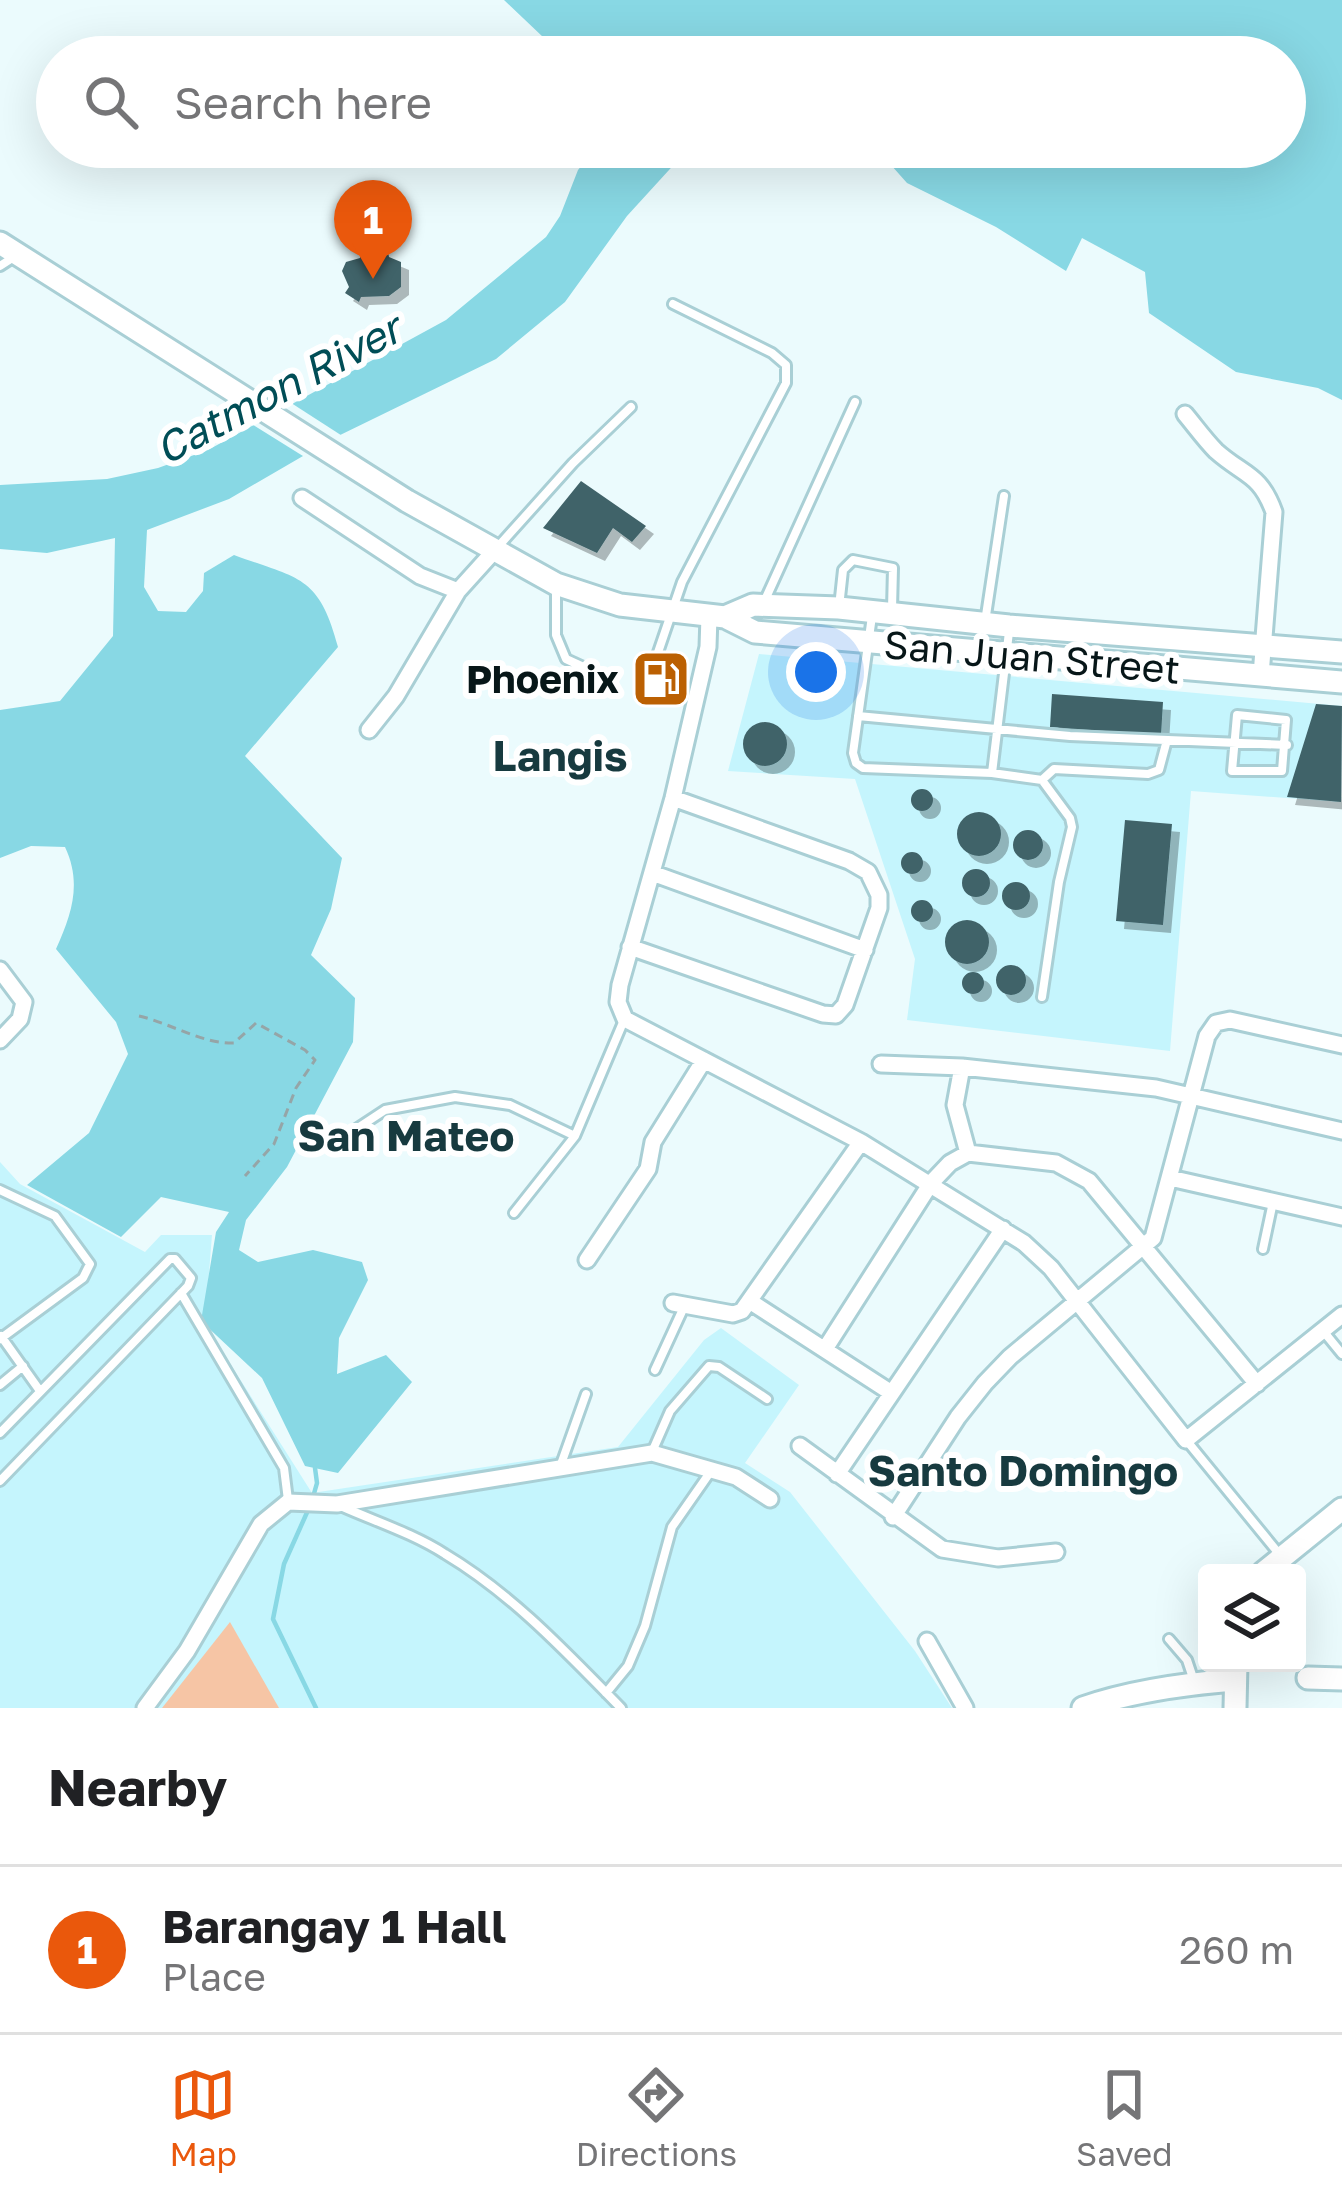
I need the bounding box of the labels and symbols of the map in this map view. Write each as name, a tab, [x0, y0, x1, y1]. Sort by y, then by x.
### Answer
pin: 1	[334, 180, 412, 279]
water label: Catmon River	[146, 300, 414, 474]
street label: San Juan Street	[882, 620, 1182, 693]
your location	[786, 642, 846, 702]
fuel station icon: Phoenix	[630, 648, 692, 710]
place label: Phoenix	[466, 655, 619, 702]
district label: Langis	[493, 730, 628, 780]
district label: San Mateo	[298, 1110, 514, 1160]
district label: Santo Domingo	[868, 1445, 1178, 1495]

